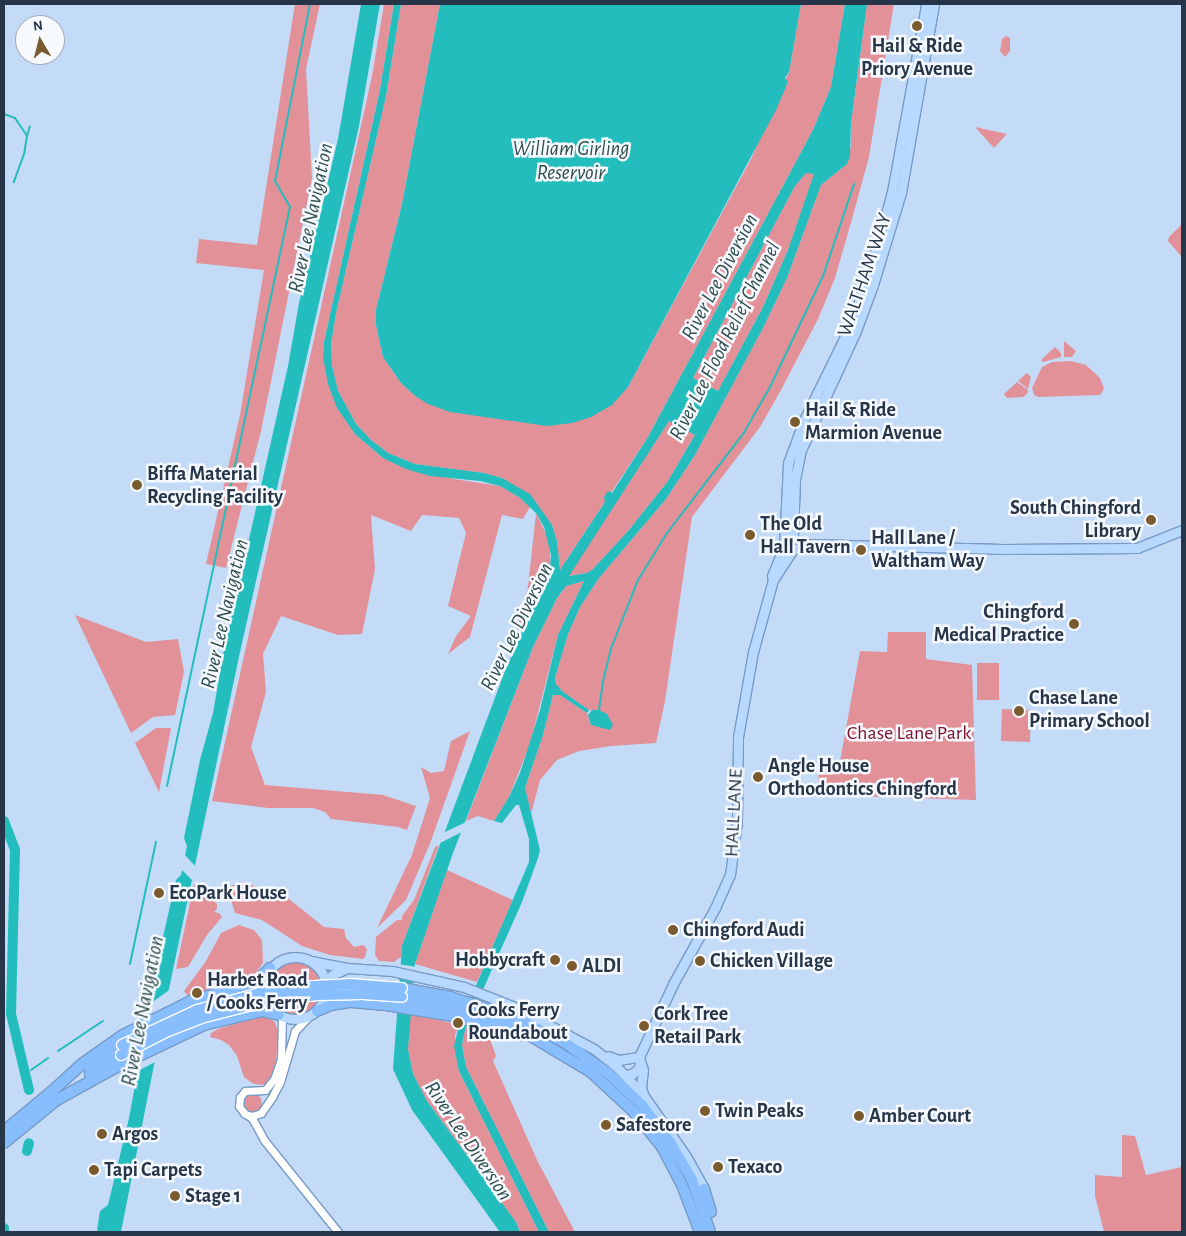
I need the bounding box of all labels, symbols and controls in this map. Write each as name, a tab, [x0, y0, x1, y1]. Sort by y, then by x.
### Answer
north arrow	[15, 15, 65, 65]
text: N	[32, 19, 44, 34]
marker: Hail & Ride Priory Avenue	[911, 20, 923, 32]
place label: Hail & Ride Priory Avenue	[861, 34, 973, 81]
water label: William Girling Reservoir	[512, 136, 630, 186]
water label: River Lee Navigation	[283, 141, 339, 295]
water label: River Lee Diversion	[676, 210, 764, 344]
street label: WALTHAM WAY	[833, 210, 897, 340]
water label: River Lee Flood Relief Channel	[664, 237, 786, 445]
place label: Hail & Ride Marmion Avenue	[805, 399, 942, 446]
marker: Hail & Ride Marmion Avenue	[789, 416, 801, 428]
place label: Biffa Material Recycling Facility	[147, 462, 283, 509]
marker: Biffa Material Recycling Facility	[131, 479, 143, 491]
place label: South Chingford Library	[1010, 496, 1141, 543]
place label: The Old Hall Tavern	[760, 512, 851, 559]
marker: South Chingford Library	[1145, 514, 1157, 526]
place label: Hall Lane / Waltham Way	[871, 526, 984, 573]
marker: The Old Hall Tavern	[744, 529, 756, 541]
water label: River Lee Navigation	[196, 537, 254, 691]
marker: Hall Lane / Waltham Way	[855, 544, 867, 556]
water label: River Lee Diversion	[475, 559, 559, 695]
place label: Chingford Medical Practice	[934, 600, 1064, 647]
marker: Chingford Medical Practice	[1068, 618, 1080, 630]
place label: Chase Lane Primary School	[1029, 687, 1150, 734]
marker: Chase Lane Primary School	[1013, 705, 1025, 717]
park label: Chase Lane Park	[847, 721, 971, 745]
place label: Angle House Orthodontics Chingford	[768, 754, 957, 801]
street label: HALL LANE	[720, 768, 748, 858]
marker: Angle House Orthodontics Chingford	[752, 771, 764, 783]
place label: EcoPark House	[169, 881, 287, 905]
marker: EcoPark House	[153, 887, 165, 899]
place label: Chingford Audi	[683, 918, 804, 942]
marker: Chingford Audi	[667, 924, 679, 936]
water label: River Lee Navigation	[116, 934, 170, 1088]
place label: Hobbycraft	[455, 948, 545, 972]
place label: Chicken Village	[710, 949, 833, 973]
marker: Hobbycraft	[549, 954, 561, 966]
place label: ALDI	[582, 954, 622, 978]
marker: Chicken Village	[694, 955, 706, 967]
marker: ALDI	[566, 960, 578, 972]
place label: Harbet Road / Cooks Ferry	[207, 969, 308, 1016]
marker: Harbet Road / Cooks Ferry	[191, 987, 203, 999]
place label: Cooks Ferry Roundabout	[468, 999, 568, 1046]
place label: Cork Tree Retail Park	[654, 1002, 741, 1049]
marker: Cooks Ferry Roundabout	[452, 1017, 464, 1029]
marker: Cork Tree Retail Park	[638, 1020, 650, 1032]
water label: River Lee Diversion	[419, 1076, 517, 1206]
place label: Twin Peaks	[715, 1099, 804, 1123]
place label: Amber Court	[869, 1104, 971, 1128]
marker: Twin Peaks	[699, 1105, 711, 1117]
marker: Amber Court	[853, 1110, 865, 1122]
place label: Safestore	[616, 1113, 691, 1137]
marker: Safestore	[600, 1119, 612, 1131]
place label: Argos	[112, 1122, 158, 1146]
marker: Argos	[96, 1128, 108, 1140]
place label: Texaco	[728, 1155, 782, 1179]
place label: Tapi Carpets	[104, 1158, 202, 1182]
marker: Texaco	[712, 1161, 724, 1173]
marker: Tapi Carpets	[88, 1164, 100, 1176]
place label: Stage 1	[185, 1184, 241, 1208]
marker: Stage 1	[169, 1190, 181, 1202]

